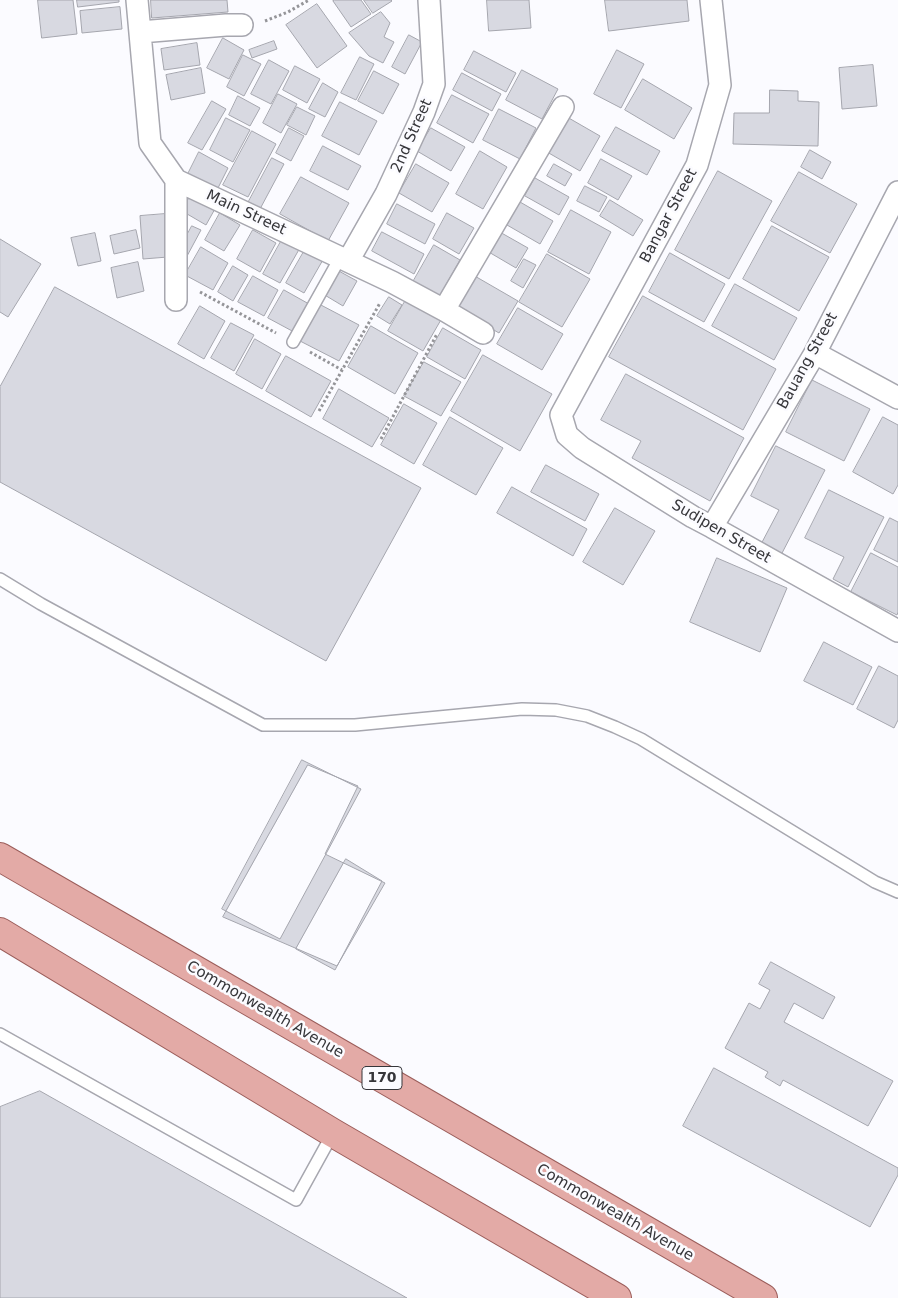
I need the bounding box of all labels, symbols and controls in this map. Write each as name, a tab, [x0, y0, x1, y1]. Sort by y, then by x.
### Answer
street label: 2nd Street	[388, 96, 436, 176]
street label: Bangar Street	[637, 166, 701, 266]
street label: Main Street	[203, 187, 289, 239]
street label: Bauang Street	[774, 310, 842, 412]
street label: Sudipen Street	[668, 496, 774, 568]
street label: Commonwealth Avenue	[183, 958, 347, 1062]
road number: 170	[362, 1066, 402, 1090]
street label: Commonwealth Avenue	[533, 1161, 697, 1265]

